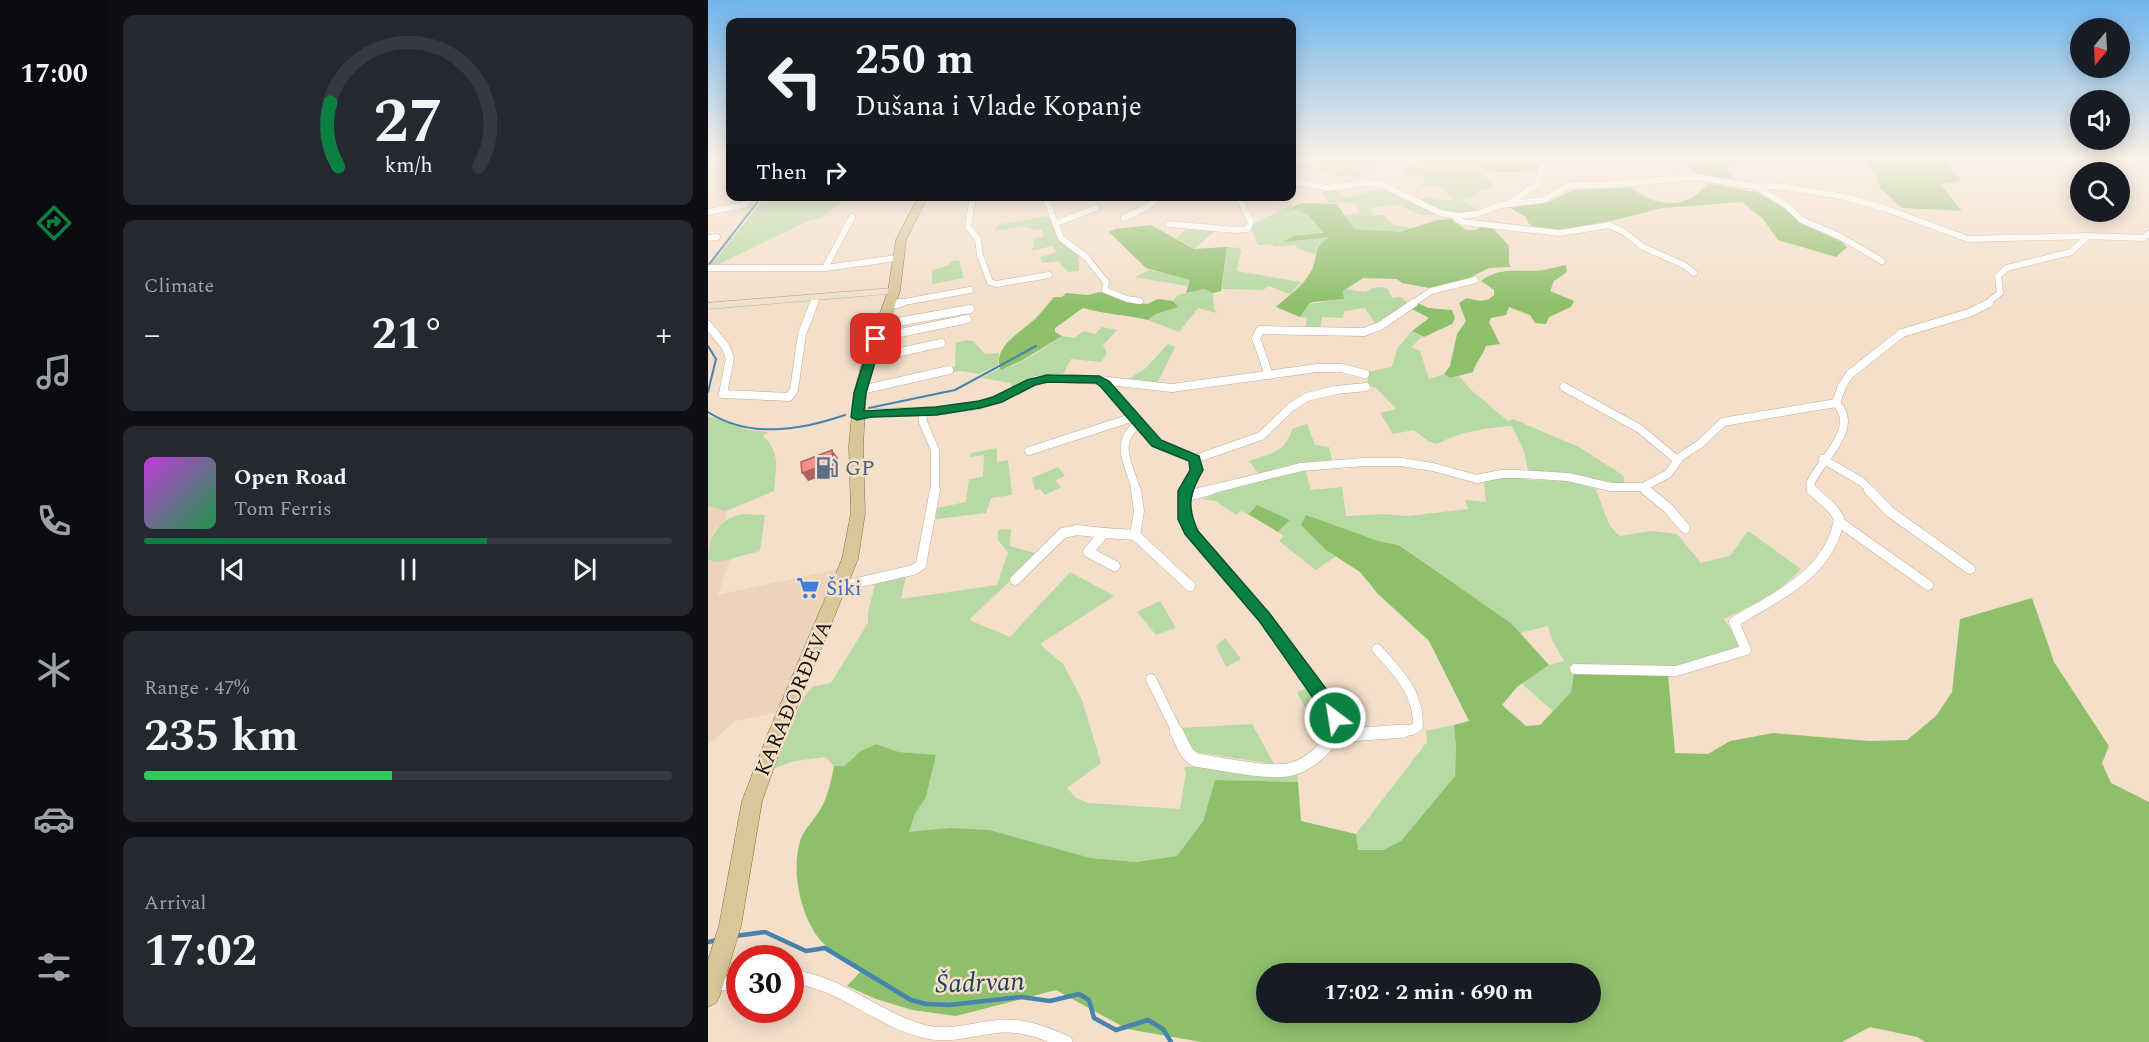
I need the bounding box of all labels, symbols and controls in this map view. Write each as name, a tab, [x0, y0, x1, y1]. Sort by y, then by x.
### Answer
north arrow	[2070, 18, 2130, 78]
map controls	[2070, 18, 2130, 222]
text: 250 m	[855, 29, 974, 92]
icon: left	[756, 42, 834, 120]
text: 17:00	[20, 53, 88, 95]
text: 27	[373, 75, 443, 170]
text: Dušana i Vlade Kopanje	[855, 86, 1142, 128]
button: sound	[2070, 90, 2130, 150]
text: km/h	[384, 150, 432, 183]
text: Then	[756, 156, 807, 189]
icon: right	[819, 156, 852, 189]
button: search	[2070, 162, 2130, 222]
icon: directions	[33, 202, 75, 244]
text: Climate	[144, 271, 214, 301]
text: 21°	[372, 300, 445, 369]
text: −	[144, 310, 161, 360]
text: +	[656, 310, 672, 360]
pin	[850, 313, 901, 364]
icon: arrive	[859, 322, 892, 355]
icon: music	[33, 351, 75, 393]
place label: GP	[845, 453, 875, 485]
fuel station icon: GP	[814, 455, 840, 481]
text: Open Road	[234, 461, 347, 494]
text: Tom Ferris	[234, 494, 332, 524]
icon: phone	[33, 500, 75, 542]
icon: previous	[216, 553, 249, 586]
icon: pause	[392, 553, 425, 586]
icon: next	[568, 553, 601, 586]
place label: Šiki	[826, 573, 862, 605]
supermarket icon: Šiki	[795, 575, 821, 601]
street label: KARAĐORĐEVA	[747, 615, 841, 781]
icon: climate	[33, 649, 75, 691]
text: Range · 47%	[144, 673, 249, 703]
position arrow	[1303, 686, 1367, 750]
text: 235 km	[144, 702, 299, 771]
icon: car	[33, 798, 75, 840]
text: Arrival	[144, 888, 206, 918]
text: 17:02	[144, 917, 257, 986]
speed limit sign: 30	[726, 945, 804, 1023]
icon: filters	[33, 946, 75, 988]
water label: Šadrvan	[935, 960, 1025, 1006]
text: 17:02 · 2 min · 690 m	[1324, 976, 1533, 1009]

